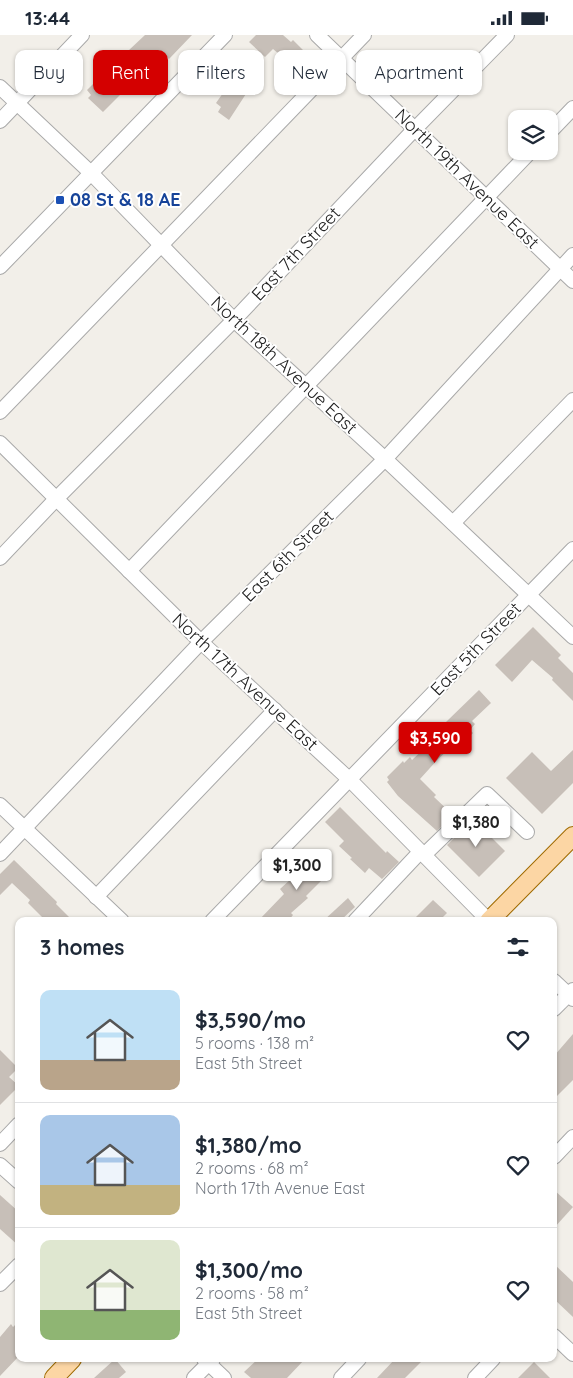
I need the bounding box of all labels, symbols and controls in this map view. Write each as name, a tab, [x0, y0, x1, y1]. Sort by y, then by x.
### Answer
text: 13:44	[25, 6, 70, 30]
chip: Buy	[15, 50, 83, 95]
chip: Rent	[93, 50, 168, 95]
chip: Filters	[178, 50, 264, 95]
chip: New	[274, 50, 346, 95]
chip: Apartment	[356, 50, 482, 95]
street label: North 19th Avenue East	[390, 104, 544, 254]
map controls	[508, 110, 558, 160]
button: layers	[508, 110, 558, 160]
place label: 08 St & 18 AE	[70, 188, 181, 211]
marker: 08 St & 18 AE	[54, 194, 66, 206]
street label: East 7th Street	[246, 202, 345, 305]
street label: North 18th Avenue East	[206, 291, 362, 438]
street label: East 6th Street	[237, 505, 338, 606]
street label: East 5th Street	[425, 597, 526, 700]
street label: North 17th Avenue East	[167, 608, 323, 755]
pin: $3,590	[394, 721, 476, 764]
text: $3,590	[410, 728, 460, 748]
pin: $1,380	[435, 805, 517, 848]
text: $1,380	[452, 812, 500, 832]
pin: $1,300	[256, 849, 338, 891]
text: $1,300	[273, 855, 321, 875]
icon: filters	[504, 933, 532, 961]
text: 3 homes	[40, 934, 124, 960]
text: $3,590/mo	[195, 1007, 306, 1033]
icon: home	[80, 1010, 140, 1070]
icon: heart	[504, 1026, 532, 1054]
text: 5 rooms · 138 m²	[195, 1033, 314, 1053]
text: East 5th Street	[195, 1053, 302, 1073]
text: $1,380/mo	[195, 1132, 302, 1158]
icon: home	[80, 1135, 140, 1195]
icon: heart	[504, 1151, 532, 1179]
text: 2 rooms · 68 m²	[195, 1158, 309, 1178]
text: North 17th Avenue East	[195, 1178, 365, 1198]
text: $1,300/mo	[195, 1257, 303, 1283]
icon: home	[80, 1260, 140, 1320]
icon: heart	[504, 1276, 532, 1304]
text: 2 rooms · 58 m²	[195, 1283, 309, 1303]
text: East 5th Street	[195, 1303, 302, 1323]

